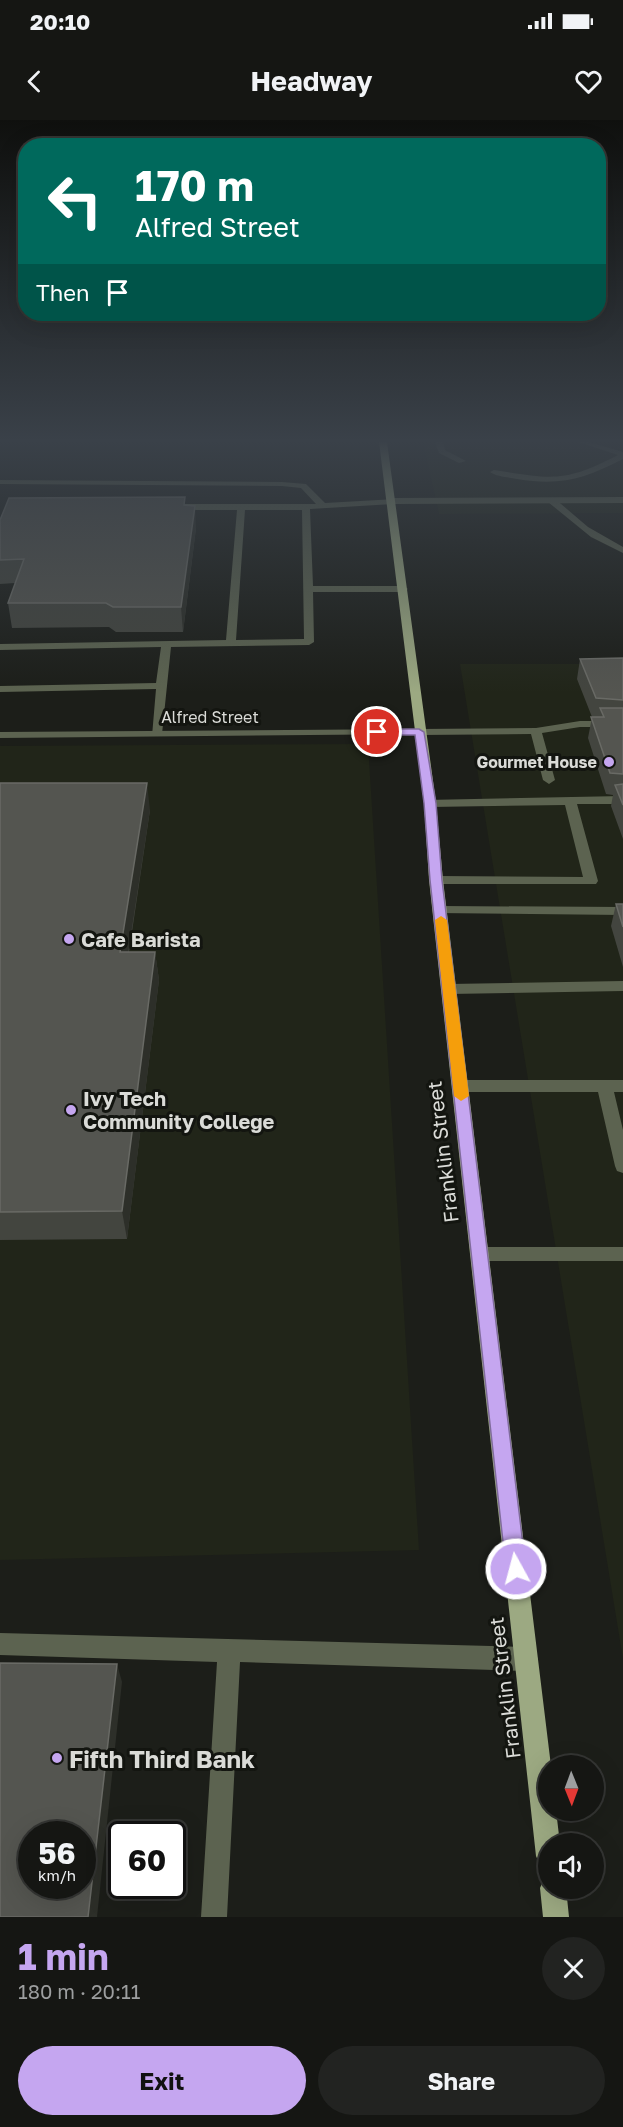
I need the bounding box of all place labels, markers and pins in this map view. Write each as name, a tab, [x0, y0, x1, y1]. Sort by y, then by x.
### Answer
pin	[351, 706, 402, 757]
place label: Gourmet House	[476, 752, 597, 772]
marker: Gourmet House	[602, 755, 616, 769]
place label: Cafe Barista	[81, 927, 200, 951]
marker: Cafe Barista	[62, 932, 76, 946]
place label: Ivy Tech Community College	[83, 1086, 274, 1133]
marker: Ivy Tech Community College	[64, 1103, 78, 1117]
place label: Fifth Third Bank	[69, 1744, 255, 1773]
marker: Fifth Third Bank	[50, 1751, 64, 1765]

